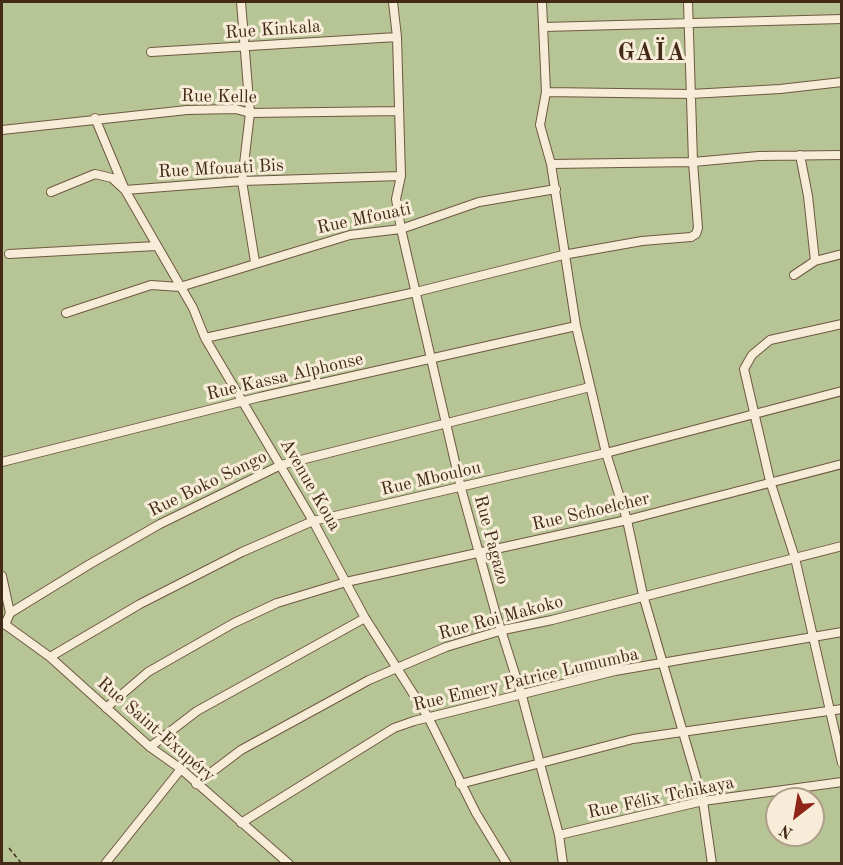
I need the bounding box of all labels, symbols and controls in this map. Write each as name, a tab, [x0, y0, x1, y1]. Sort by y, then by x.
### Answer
street label: Rue Kinkala	[224, 16, 322, 44]
district label: GAÏA	[618, 40, 686, 68]
street label: Rue Kelle	[181, 86, 257, 108]
street label: Rue Mfouati Bis	[158, 155, 284, 183]
street label: Rue Mfouati	[315, 199, 413, 239]
street label: Rue Kassa Alphonse	[204, 348, 366, 406]
street label: Avenue Koua	[275, 435, 345, 535]
street label: Rue Boko Songo	[145, 446, 271, 522]
street label: Rue Mboulou	[379, 457, 483, 501]
street label: Rue Schoelcher	[530, 488, 652, 536]
street label: Rue Pagazo	[469, 493, 513, 587]
street label: Rue Roi Makoko	[436, 591, 566, 645]
street label: Rue Emery Patrice Lumumba	[411, 644, 641, 716]
street label: Rue Saint-Exupéry	[93, 673, 219, 787]
street label: Rue Félix Tchikaya	[586, 772, 736, 824]
north arrow	[765, 787, 825, 847]
text: N	[777, 821, 796, 841]

